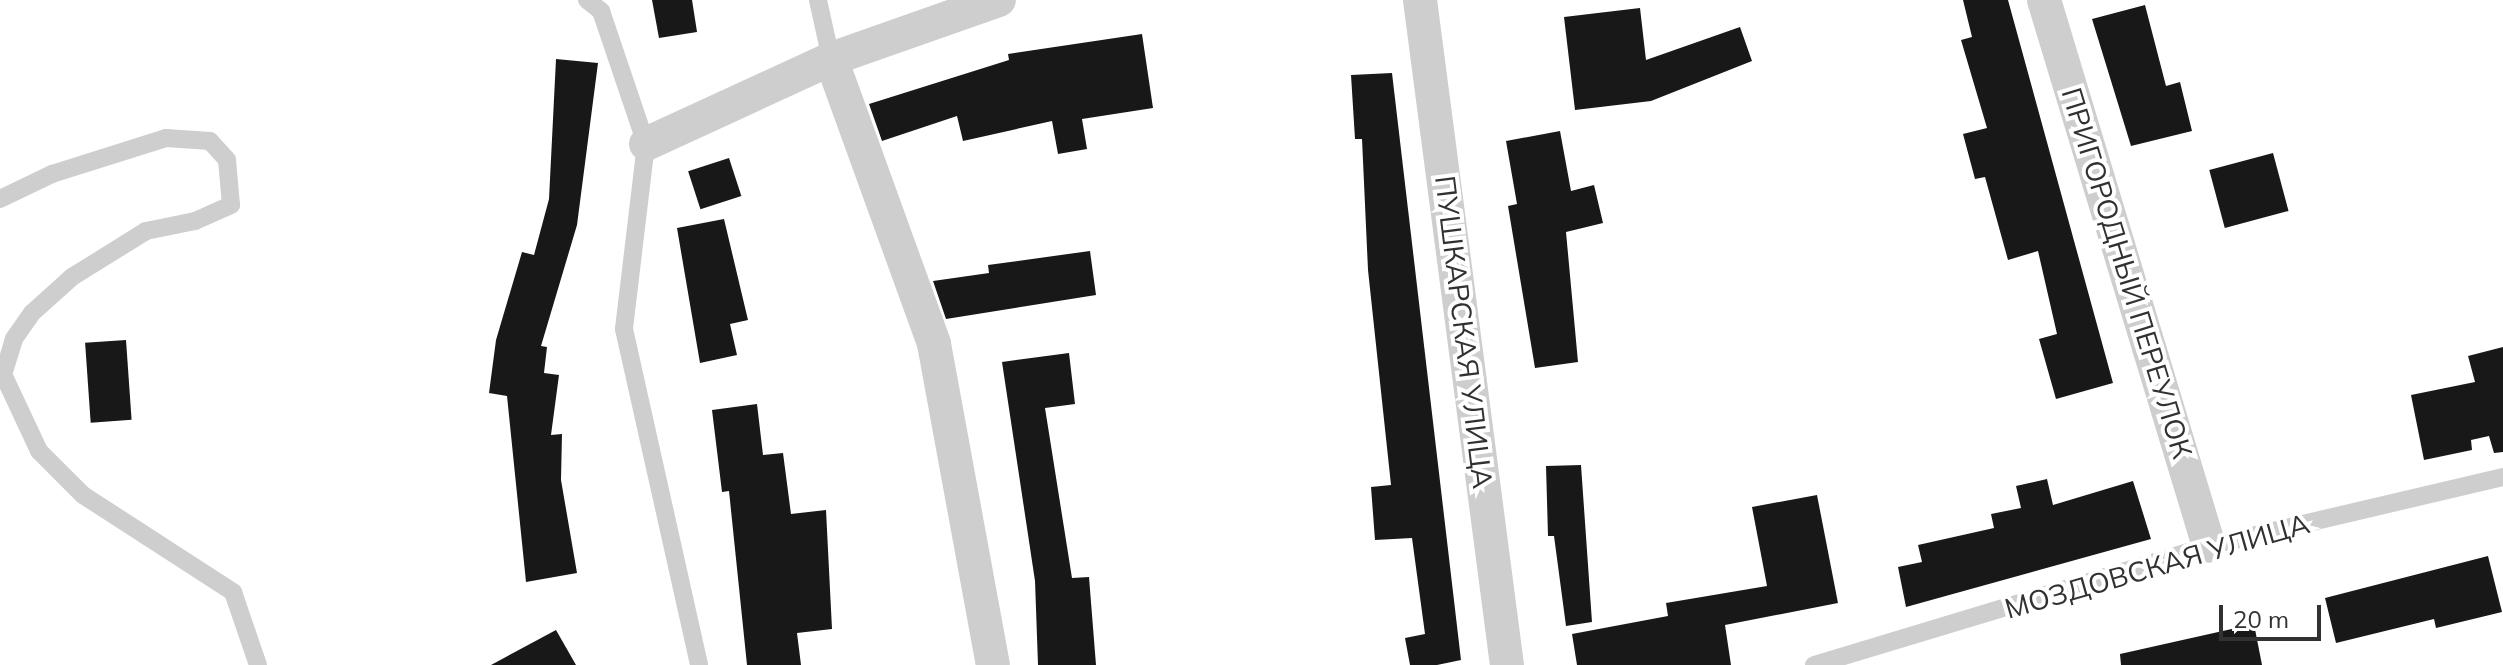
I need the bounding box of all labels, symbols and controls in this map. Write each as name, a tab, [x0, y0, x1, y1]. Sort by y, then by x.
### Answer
street label: ПРИГОРОДНЫЙ ПЕРЕУЛОК	[2055, 84, 2199, 462]
street label: ПУШКАРСКАЯ УЛИЦА	[1428, 174, 1500, 490]
street label: МОЗДОВСКАЯ УЛИЦА	[2001, 506, 2313, 626]
scale bar	[2223, 589, 2325, 639]
text: 20 m	[2233, 604, 2289, 634]

